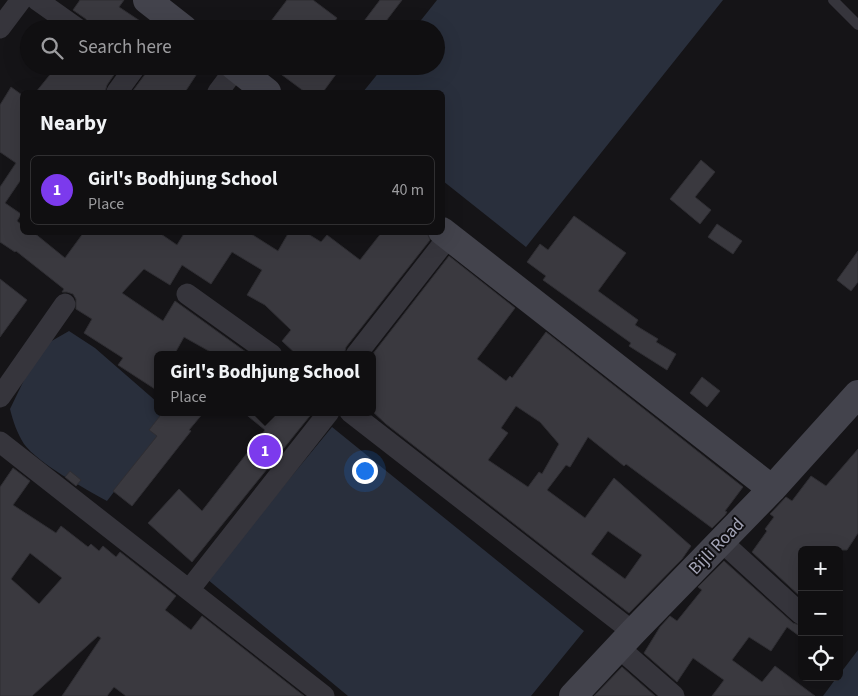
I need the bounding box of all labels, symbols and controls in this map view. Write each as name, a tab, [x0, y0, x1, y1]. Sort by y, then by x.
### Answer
search box	[20, 20, 445, 75]
icon: search	[38, 34, 66, 62]
text: Search here	[78, 34, 172, 61]
text: Nearby	[40, 108, 107, 138]
text: Girl's Bodhjung School	[88, 166, 277, 193]
text: 1	[53, 179, 61, 201]
text: 40 m	[392, 179, 424, 201]
text: Place	[88, 193, 124, 215]
popup	[154, 351, 376, 416]
text: Girl's Bodhjung School	[170, 359, 360, 386]
text: Place	[170, 386, 206, 408]
pin: 1	[249, 432, 281, 470]
your location	[352, 458, 378, 484]
street label: Bijli Road	[683, 512, 750, 580]
map controls	[798, 546, 843, 681]
button: +	[798, 546, 843, 591]
button: −	[798, 591, 843, 636]
button: locate	[798, 636, 843, 681]

